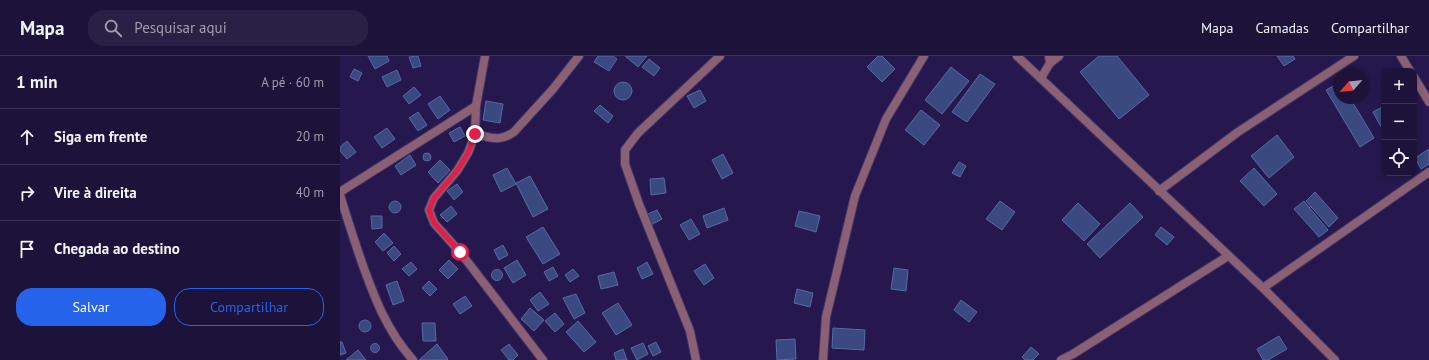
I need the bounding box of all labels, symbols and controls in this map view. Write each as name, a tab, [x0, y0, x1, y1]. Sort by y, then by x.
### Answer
search box	[88, 10, 368, 46]
text: Mapa	[20, 16, 64, 40]
icon: search	[102, 17, 124, 39]
text: Pesquisar aqui	[134, 18, 227, 37]
text: Mapa	[1201, 19, 1234, 37]
text: Camadas	[1256, 19, 1309, 37]
text: Compartilhar	[1331, 19, 1409, 37]
north arrow	[1333, 68, 1369, 104]
map controls	[1381, 68, 1417, 176]
button: +	[1381, 68, 1417, 104]
text: 1 min	[16, 71, 57, 93]
text: A pé · 60 m	[261, 74, 324, 91]
button: −	[1381, 104, 1417, 140]
route end	[466, 125, 484, 143]
icon: ahead	[16, 126, 38, 148]
text: Siga em frente	[54, 127, 147, 146]
text: 20 m	[296, 128, 324, 145]
button: locate	[1381, 140, 1417, 176]
icon: right	[16, 182, 38, 204]
text: Vire à direita	[54, 183, 137, 202]
text: 40 m	[296, 184, 324, 201]
icon: arrive	[16, 238, 38, 260]
text: Chegada ao destino	[54, 239, 180, 258]
route start	[451, 243, 469, 261]
button: Salvar	[16, 288, 166, 326]
button: Compartilhar	[174, 288, 324, 326]

